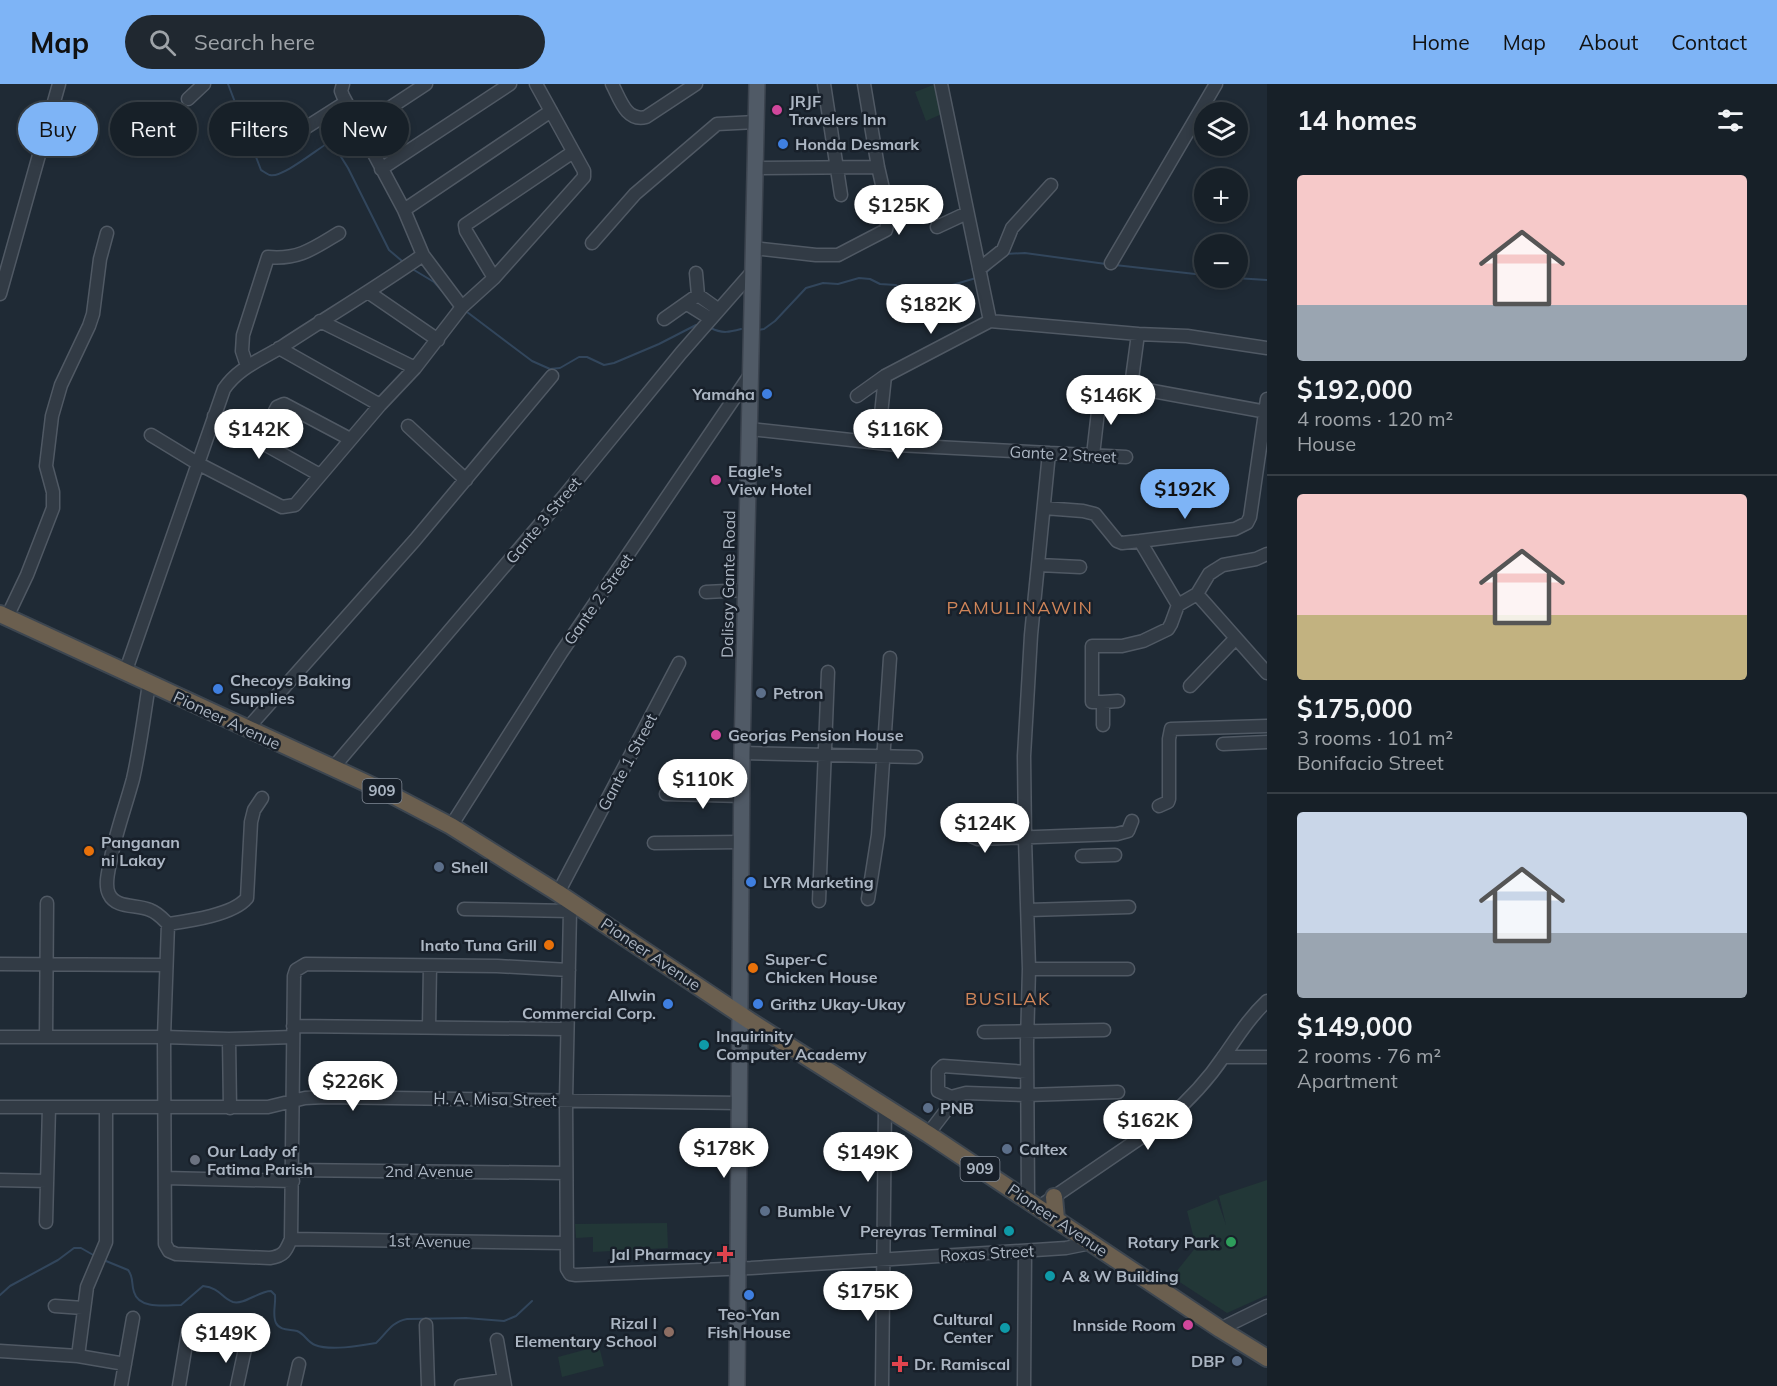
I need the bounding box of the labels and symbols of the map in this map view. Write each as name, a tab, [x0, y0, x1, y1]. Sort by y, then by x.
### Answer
place label: JRJF Travelers Inn	[789, 91, 886, 129]
marker: JRJF Travelers Inn	[770, 103, 784, 117]
place label: Honda Desmark	[795, 134, 920, 154]
marker: Honda Desmark	[776, 137, 790, 151]
pin: $125K	[857, 185, 941, 236]
pin: $182K	[889, 284, 973, 335]
pin: $146K	[1069, 375, 1153, 426]
place label: Yamaha	[691, 384, 755, 404]
marker: Yamaha	[760, 387, 774, 401]
pin: $142K	[217, 409, 301, 460]
pin: $116K	[856, 409, 940, 460]
street label: Gante 2 Street	[1009, 441, 1117, 467]
place label: Eagle's View Hotel	[727, 461, 812, 499]
pin: $192K	[1143, 469, 1227, 520]
street label: Gante 3 Street	[501, 472, 585, 567]
marker: Eagle's View Hotel	[709, 473, 723, 487]
street label: Dalisay Gante Road	[717, 510, 739, 658]
street label: Gante 2 Street	[559, 549, 637, 649]
district label: PAMULINAWIN	[946, 596, 1094, 619]
place label: Checoys Baking Supplies	[230, 670, 351, 708]
marker: Checoys Baking Supplies	[211, 682, 225, 696]
place label: Petron	[773, 683, 823, 703]
street label: Pioneer Avenue	[170, 686, 284, 754]
marker: Petron	[754, 686, 768, 700]
street label: Gante 1 Street	[593, 710, 661, 814]
place label: Georjas Pension House	[728, 725, 904, 745]
marker: Georjas Pension House	[709, 728, 723, 742]
pin: $110K	[661, 759, 745, 810]
road number: 909	[362, 779, 401, 803]
pin: $124K	[943, 803, 1027, 854]
place label: Panganan ni Lakay	[101, 832, 180, 870]
marker: Panganan ni Lakay	[82, 844, 96, 858]
place label: Shell	[451, 857, 488, 877]
marker: Shell	[432, 860, 446, 874]
place label: LYR Marketing	[763, 872, 874, 892]
marker: LYR Marketing	[744, 875, 758, 889]
street label: Pioneer Avenue	[597, 913, 705, 995]
place label: Inato Tuna Grill	[420, 935, 537, 955]
marker: Inato Tuna Grill	[542, 938, 556, 952]
place label: Super-C Chicken House	[765, 949, 878, 987]
marker: Super-C Chicken House	[746, 961, 760, 975]
place label: Allwin Commercial Corp.	[522, 985, 656, 1023]
district label: BUSILAK	[965, 987, 1051, 1010]
place label: Grithz Ukay-Ukay	[770, 994, 906, 1014]
marker: Allwin Commercial Corp.	[661, 997, 675, 1011]
marker: Grithz Ukay-Ukay	[751, 997, 765, 1011]
place label: Inquirinity Computer Academy	[716, 1026, 867, 1064]
marker: Inquirinity Computer Academy	[697, 1038, 711, 1052]
pin: $226K	[311, 1061, 395, 1112]
street label: H. A. Misa Street	[433, 1088, 557, 1110]
place label: PNB	[940, 1098, 974, 1118]
pin: $162K	[1106, 1100, 1190, 1151]
marker: PNB	[921, 1101, 935, 1115]
pin: $178K	[682, 1128, 766, 1179]
pin: $149K	[826, 1132, 910, 1183]
place label: Caltex	[1019, 1139, 1067, 1159]
place label: Our Lady of Fatima Parish	[207, 1141, 313, 1179]
marker: Caltex	[1000, 1142, 1014, 1156]
marker: Our Lady of Fatima Parish	[188, 1153, 202, 1167]
road number: 909	[960, 1157, 1000, 1181]
street label: 2nd Avenue	[385, 1161, 473, 1181]
street label: Pioneer Avenue	[1004, 1179, 1112, 1261]
place label: Bumble V	[777, 1201, 851, 1221]
marker: Bumble V	[758, 1204, 772, 1218]
place label: Pereyras Terminal	[860, 1221, 997, 1241]
marker: Pereyras Terminal	[1002, 1224, 1016, 1238]
street label: 1st Avenue	[387, 1230, 471, 1252]
place label: Rotary Park	[1127, 1232, 1220, 1252]
marker: Rotary Park	[1224, 1235, 1238, 1249]
street label: Roxas Street	[939, 1241, 1035, 1265]
place label: Jal Pharmacy	[610, 1244, 712, 1264]
marker: Jal Pharmacy	[716, 1245, 734, 1263]
place label: A & W Building	[1062, 1266, 1179, 1286]
marker: A & W Building	[1043, 1269, 1057, 1283]
pin: $175K	[826, 1271, 910, 1322]
marker: Teo-Yan Fish House	[742, 1288, 756, 1302]
place label: Teo-Yan Fish House	[707, 1304, 791, 1342]
place label: Cultural Center	[933, 1309, 994, 1347]
pin: $149K	[184, 1313, 268, 1364]
place label: Rizal I Elementary School	[515, 1313, 657, 1351]
place label: Innside Room	[1073, 1315, 1176, 1335]
marker: Innside Room	[1181, 1318, 1195, 1332]
marker: Cultural Center	[998, 1321, 1012, 1335]
marker: Rizal I Elementary School	[662, 1325, 676, 1339]
place label: DBP	[1191, 1351, 1225, 1371]
place label: Dr. Ramiscal	[914, 1354, 1010, 1374]
marker: DBP	[1230, 1354, 1244, 1368]
marker: Dr. Ramiscal	[891, 1355, 909, 1373]

